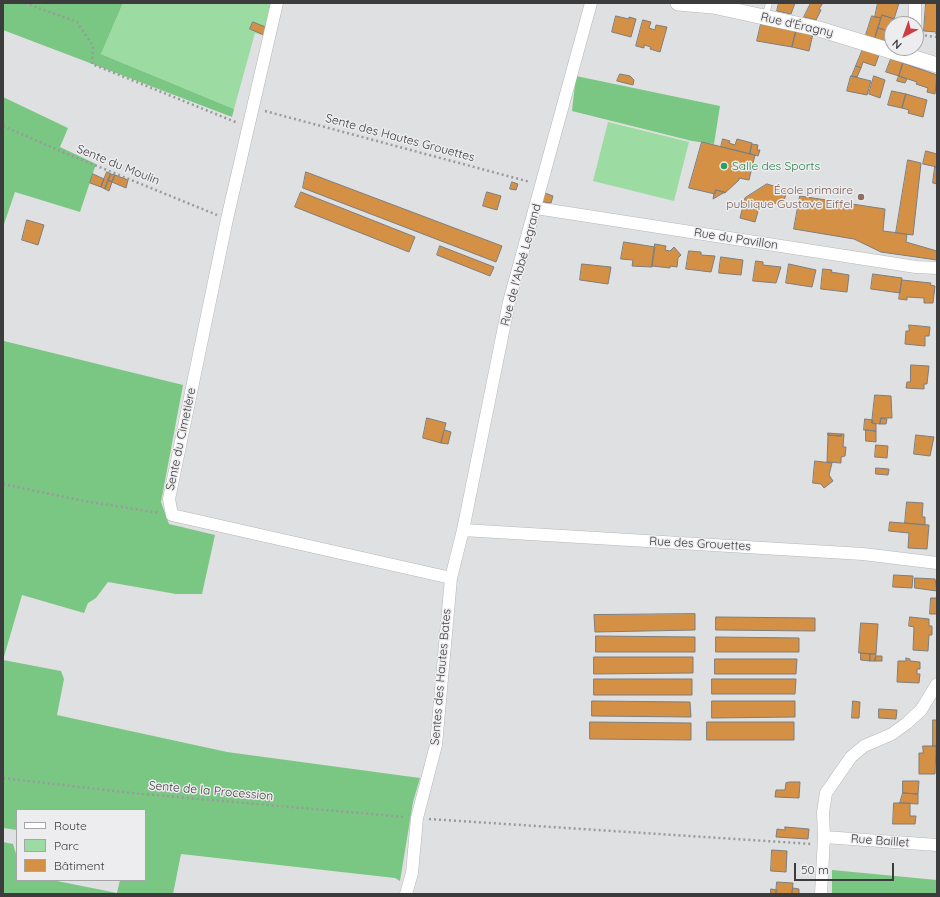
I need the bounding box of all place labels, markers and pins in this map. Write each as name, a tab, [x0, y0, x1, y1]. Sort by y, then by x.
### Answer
place label: Salle des Sports	[732, 159, 820, 173]
marker: Salle des Sports	[719, 161, 729, 171]
place label: École primaire publique Gustave Eiffel	[726, 183, 853, 211]
marker: École primaire publique Gustave Eiffel	[856, 192, 866, 202]

